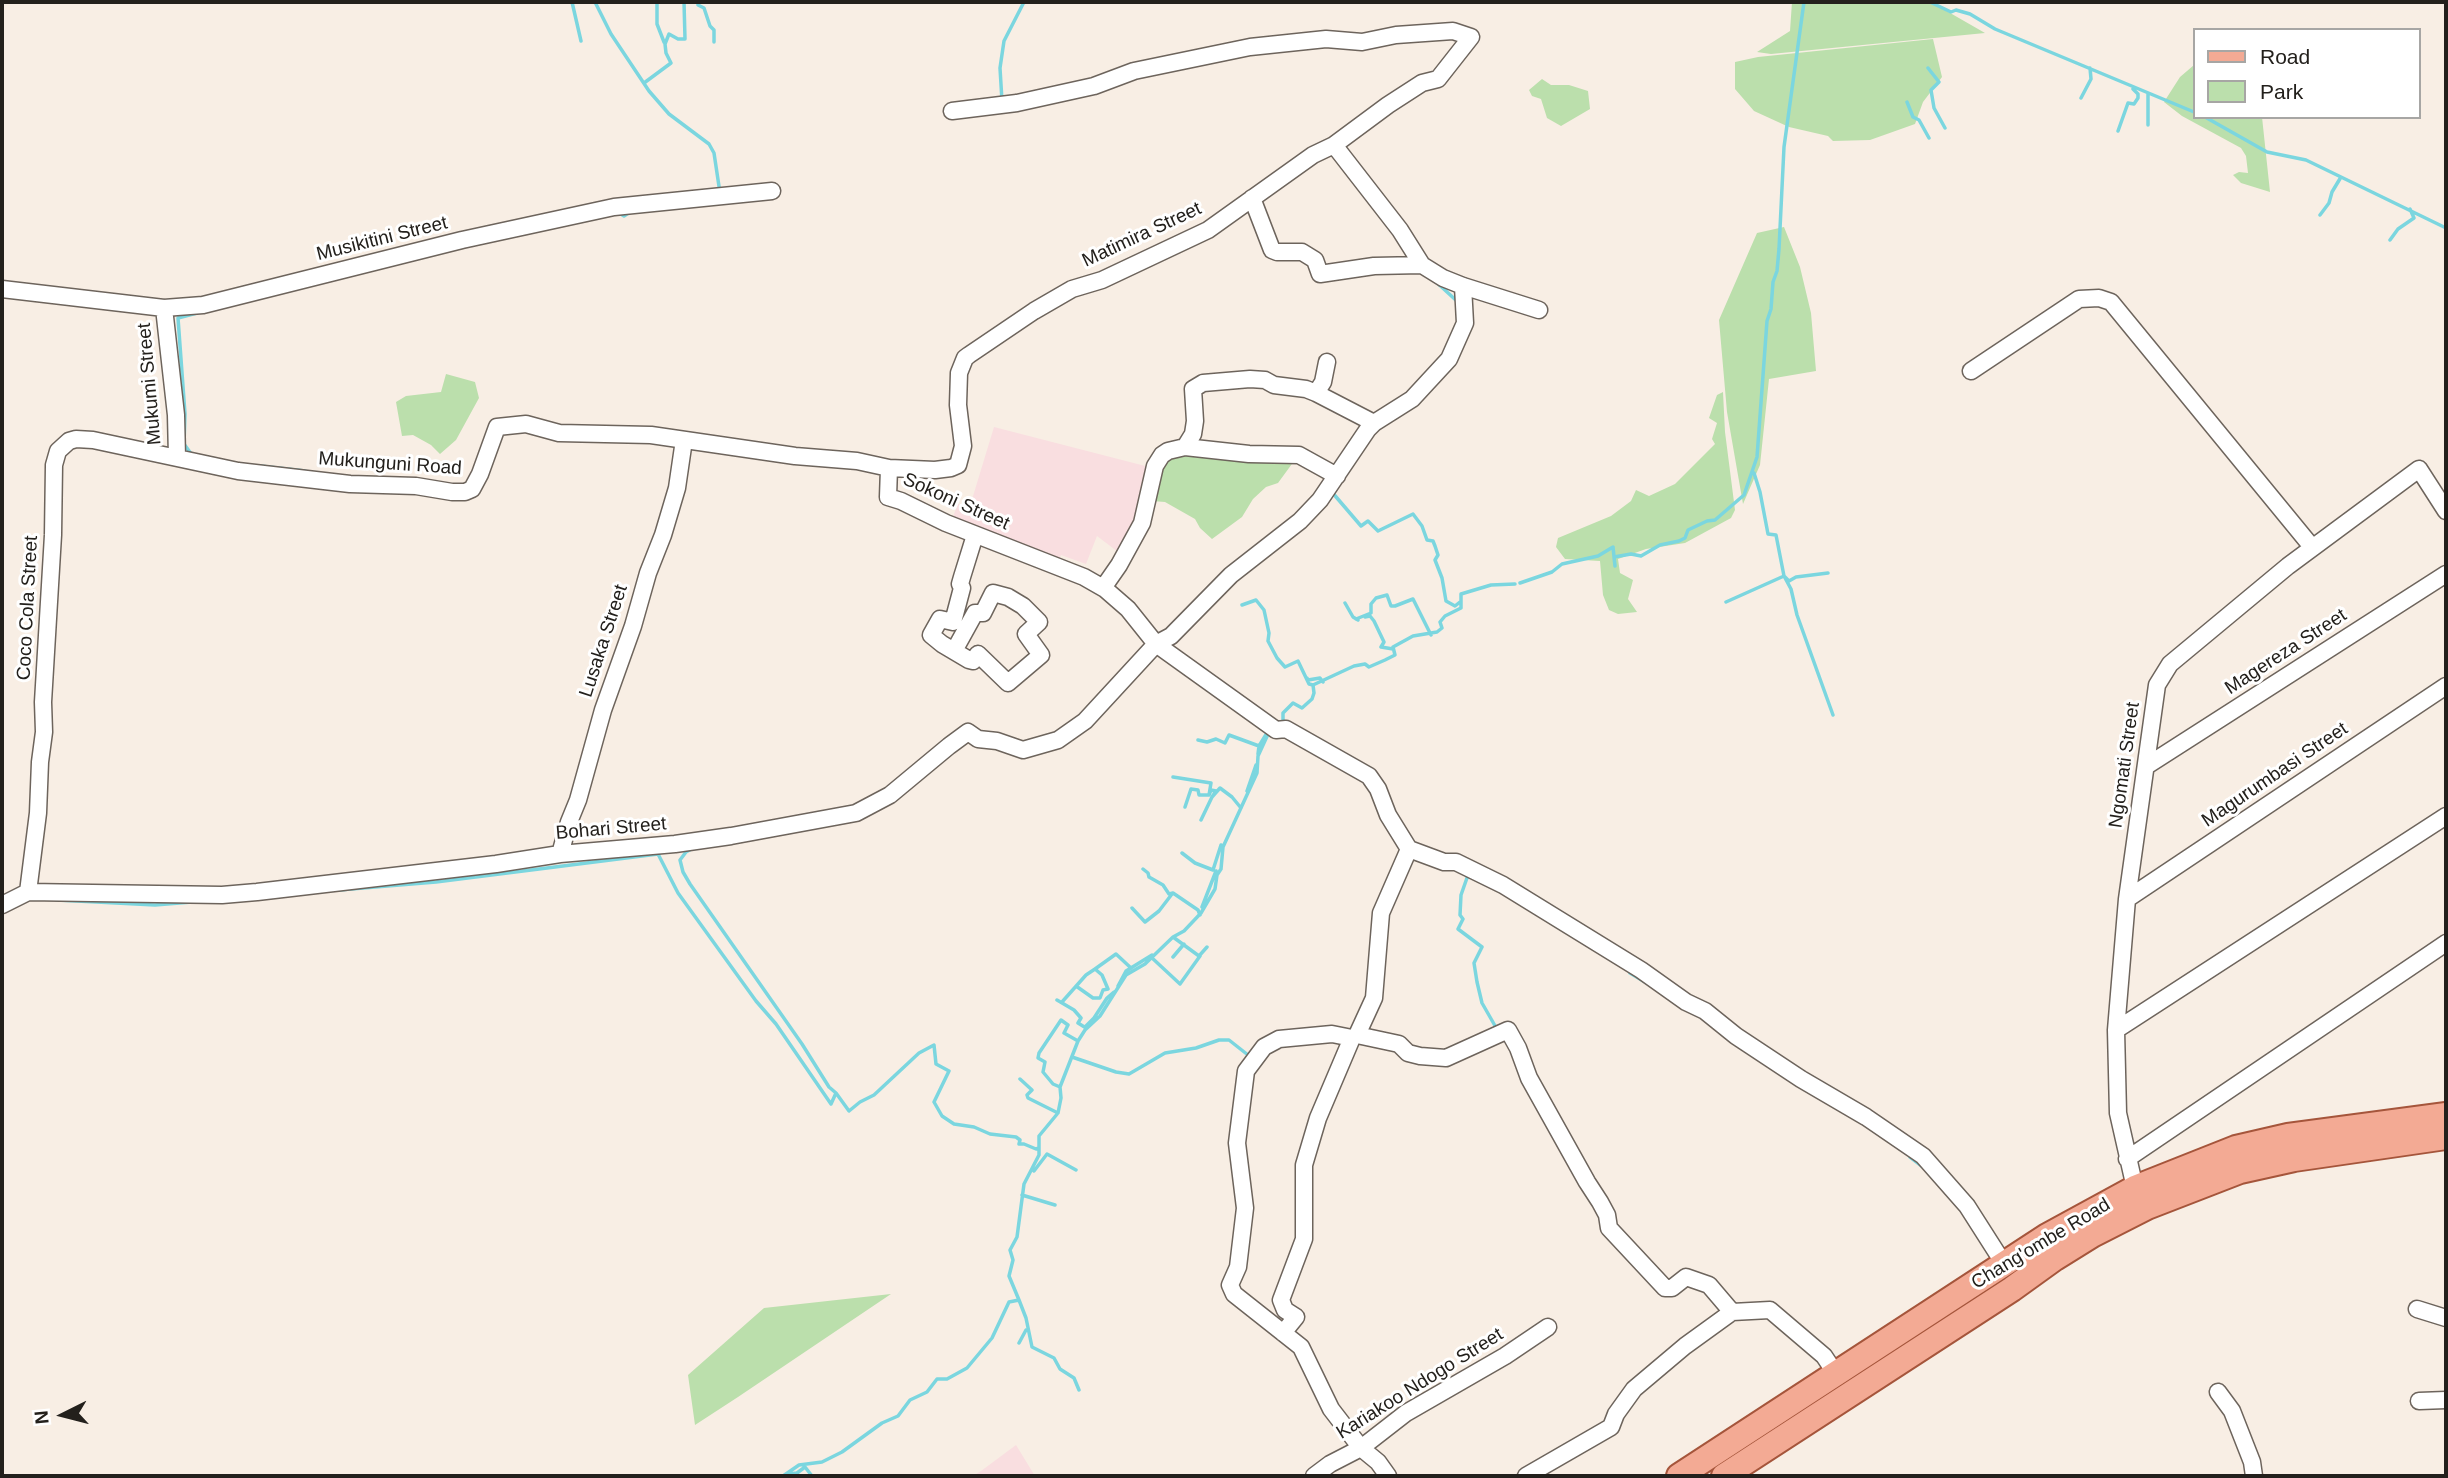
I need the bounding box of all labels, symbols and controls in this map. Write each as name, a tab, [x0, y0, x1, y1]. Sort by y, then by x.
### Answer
legend	[2192, 28, 2420, 119]
text: Road	[2260, 45, 2310, 68]
text: Park	[2260, 80, 2303, 103]
street label: Matimira Street	[1079, 197, 1205, 273]
street label: Musikitini Street	[314, 212, 450, 266]
street label: Mukumi Street	[133, 322, 167, 446]
street label: Mukunguni Road	[318, 448, 462, 480]
street label: Sokoni Street	[899, 468, 1013, 536]
street label: Coco Cola Street	[13, 535, 43, 681]
street label: Lusaka Street	[575, 582, 633, 700]
street label: Magereza Street	[2221, 604, 2351, 700]
street label: Ngomati Street	[2105, 701, 2145, 829]
street label: Magurumbasi Street	[2198, 718, 2352, 832]
street label: Bohari Street	[555, 813, 667, 845]
street label: Chang'ombe Road	[1967, 1194, 2115, 1294]
street label: Kariakoo Ndogo Street	[1332, 1323, 1508, 1445]
north arrow	[28, 1380, 98, 1450]
text: N	[30, 1409, 53, 1425]

